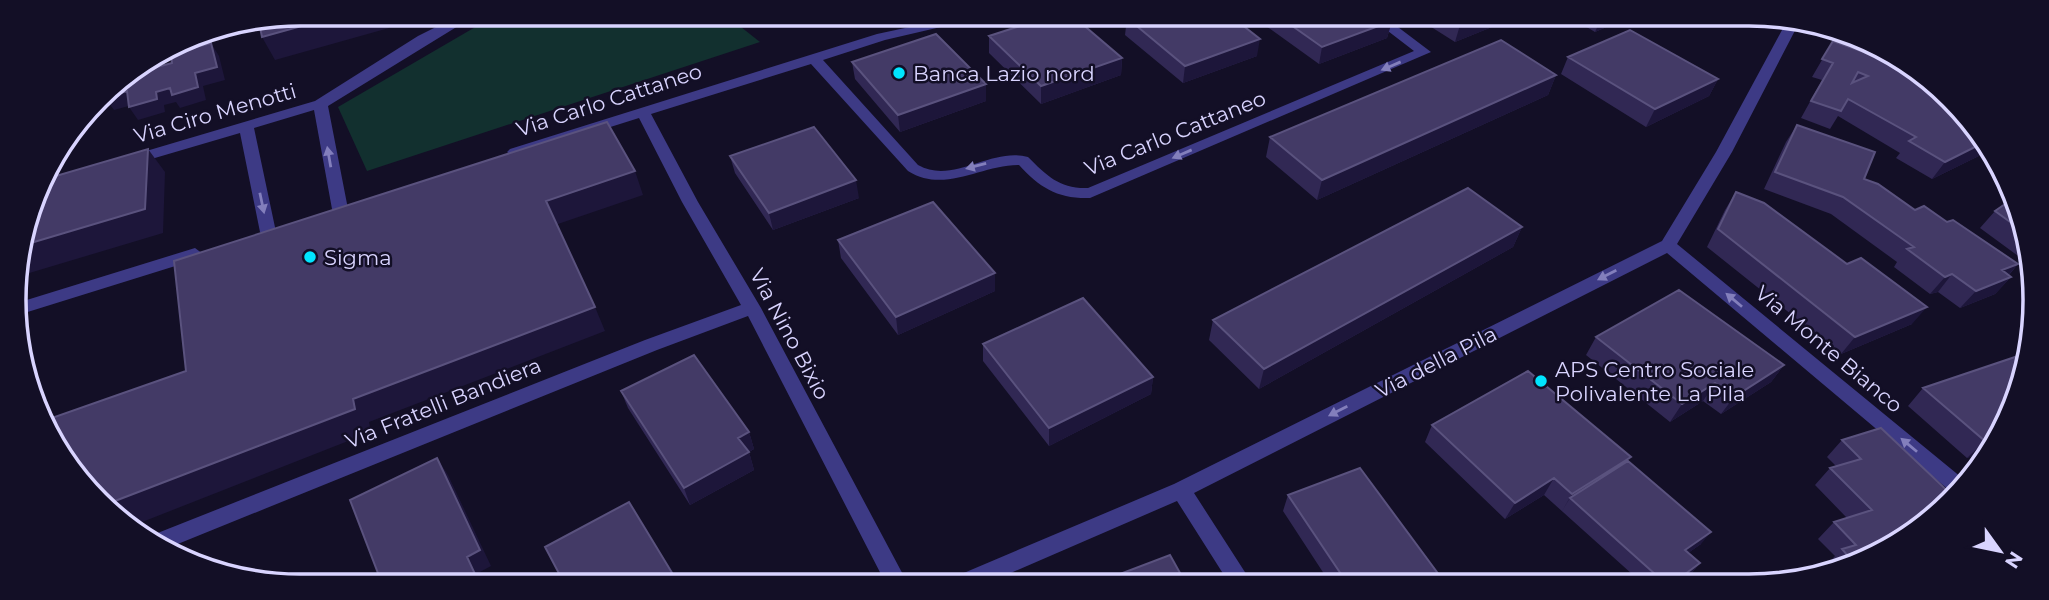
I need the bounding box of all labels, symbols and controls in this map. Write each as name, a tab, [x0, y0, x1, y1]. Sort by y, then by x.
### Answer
street label: Via Carlo Cattaneo	[513, 58, 705, 142]
one-way arrow	[1380, 60, 1401, 71]
place label: Banca Lazio nord	[913, 61, 1095, 86]
marker: Banca Lazio nord	[891, 65, 907, 81]
street label: Via Ciro Menotti	[131, 78, 299, 148]
street label: Via Carlo Cattaneo	[1081, 85, 1269, 181]
one-way arrow	[323, 146, 334, 168]
one-way arrow	[1171, 149, 1192, 160]
one-way arrow	[965, 162, 986, 172]
one-way arrow	[256, 192, 267, 214]
place label: Sigma	[324, 245, 392, 270]
marker: Sigma	[302, 249, 318, 265]
street label: Via Nino Bixio	[745, 264, 835, 404]
one-way arrow	[1597, 270, 1617, 281]
street label: Via Monte Bianco	[1750, 280, 1908, 418]
one-way arrow	[1725, 292, 1743, 308]
street label: Via della Pila	[1371, 321, 1501, 403]
street label: Via Fratelli Bandiera	[341, 352, 545, 454]
place label: APS Centro Sociale Polivalente La Pila	[1555, 357, 1754, 406]
marker: APS Centro Sociale Polivalente La Pila	[1533, 373, 1549, 389]
one-way arrow	[1328, 406, 1348, 417]
one-way arrow	[1900, 438, 1918, 453]
north arrow	[1965, 516, 2035, 586]
text: N	[2000, 547, 2028, 573]

